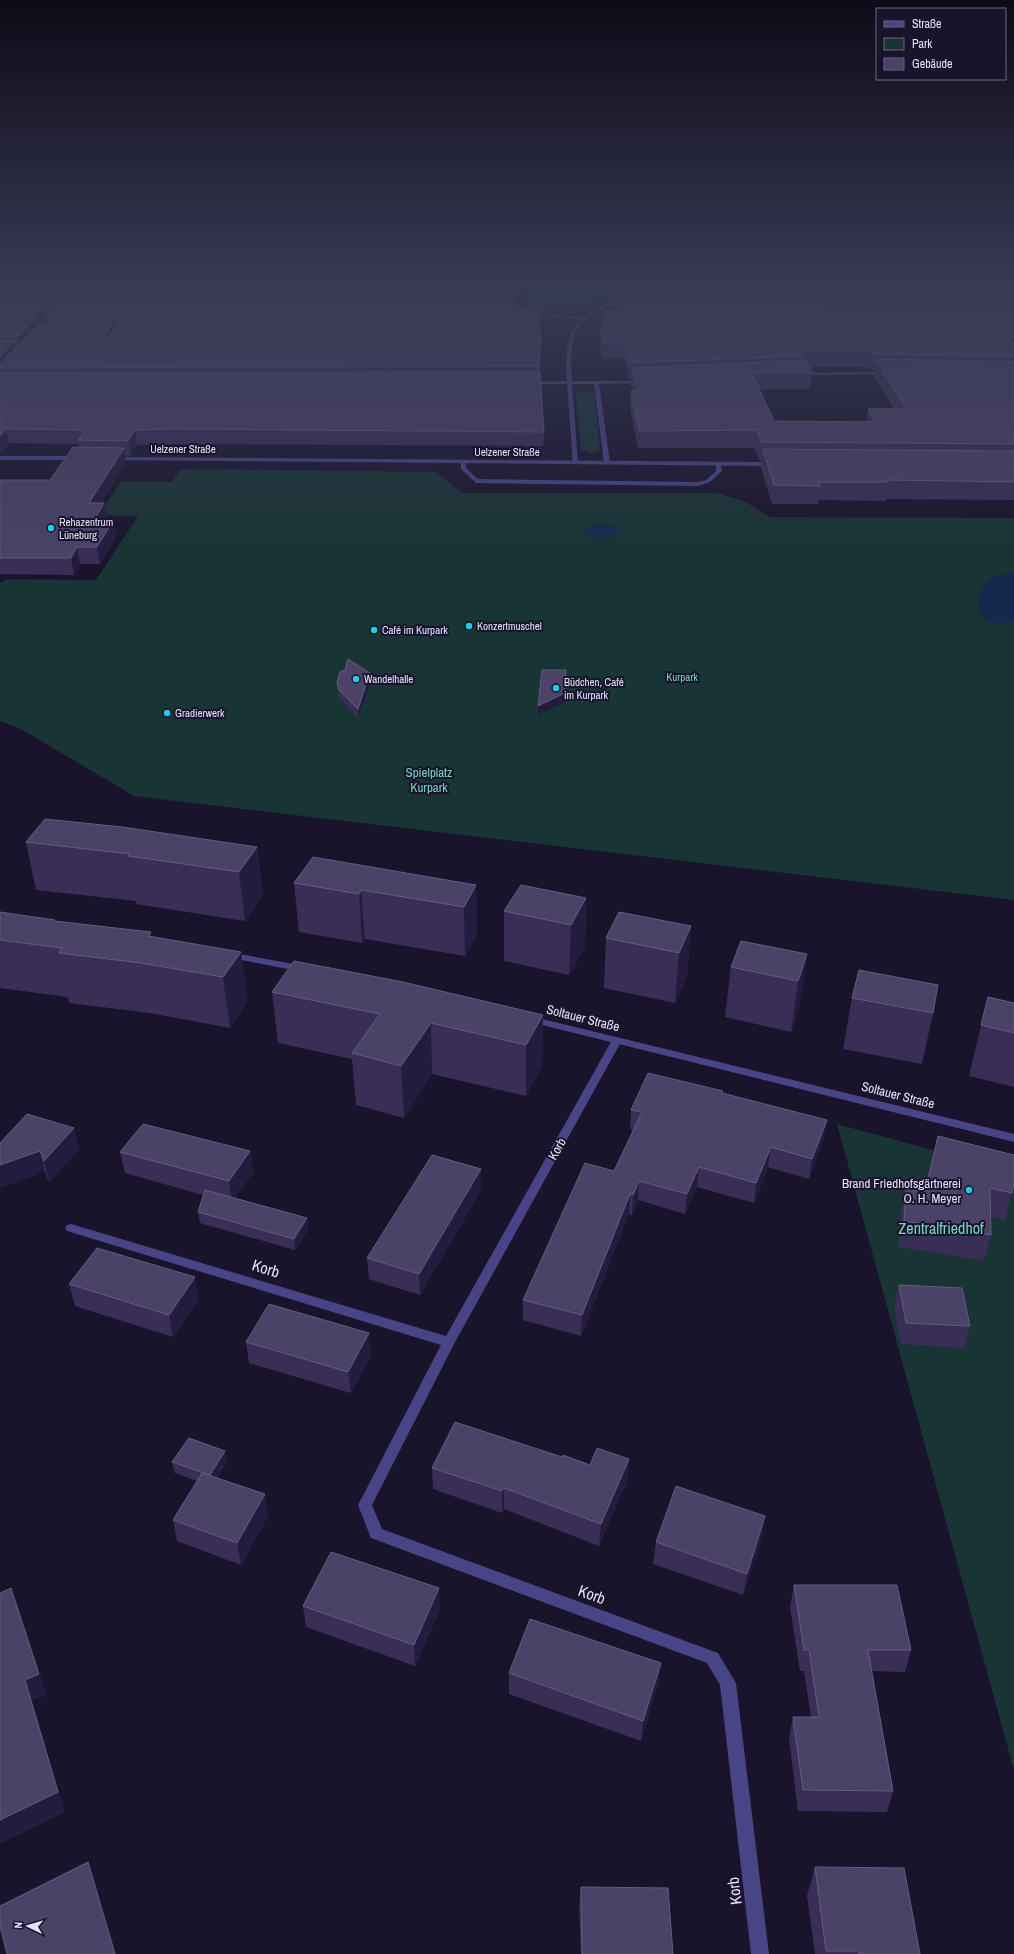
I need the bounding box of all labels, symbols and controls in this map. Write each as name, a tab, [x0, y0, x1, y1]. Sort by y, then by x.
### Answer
legend	[876, 8, 1006, 80]
text: Straße	[912, 16, 942, 32]
text: Park	[912, 36, 932, 52]
text: Gebäude	[912, 56, 953, 72]
street label: Uelzener Straße	[150, 442, 216, 456]
street label: Uelzener Straße	[474, 445, 540, 459]
place label: Rehazentrum Lüneburg	[59, 515, 113, 542]
marker: Rehazentrum Lüneburg	[46, 523, 56, 533]
place label: Konzertmuschel	[477, 619, 542, 633]
marker: Konzertmuschel	[464, 621, 474, 631]
place label: Café im Kurpark	[382, 623, 448, 637]
marker: Café im Kurpark	[369, 625, 379, 635]
park label: Kurpark	[666, 670, 698, 684]
place label: Wandelhalle	[364, 672, 413, 686]
marker: Wandelhalle	[351, 674, 361, 684]
place label: Büdchen, Café im Kurpark	[564, 675, 624, 702]
marker: Büdchen, Café im Kurpark	[551, 683, 561, 693]
place label: Gradierwerk	[175, 706, 225, 720]
marker: Gradierwerk	[162, 708, 172, 718]
park label: Spielplatz Kurpark	[406, 764, 452, 796]
street label: Soltauer Straße	[545, 1001, 621, 1035]
street label: Soltauer Straße	[860, 1078, 936, 1112]
street label: Korb	[544, 1135, 570, 1163]
place label: Brand Friedhofsgärtnerei O. H. Meyer	[842, 1175, 961, 1207]
marker: Brand Friedhofsgärtnerei O. H. Meyer	[964, 1185, 974, 1195]
park label: Zentralfriedhof	[898, 1217, 984, 1239]
street label: Korb	[250, 1253, 282, 1283]
street label: Korb	[575, 1579, 609, 1609]
street label: Korb	[721, 1876, 747, 1906]
north arrow	[8, 1906, 48, 1946]
text: N	[11, 1921, 25, 1929]

